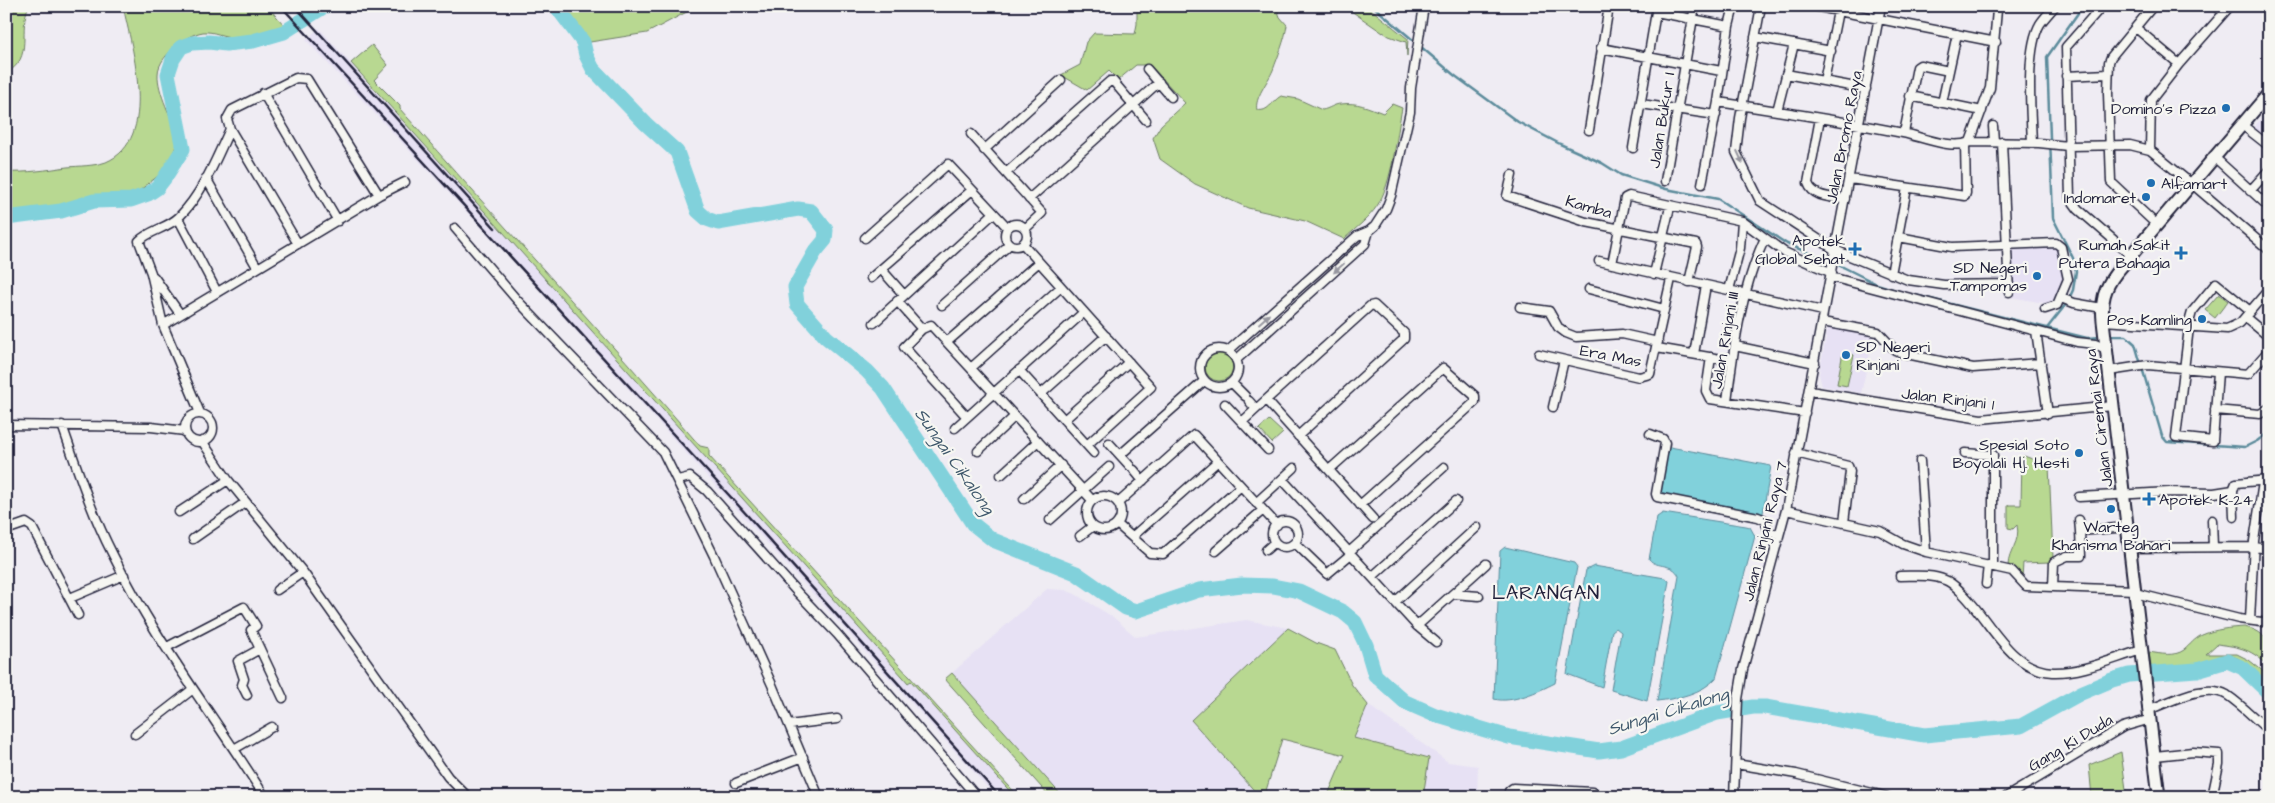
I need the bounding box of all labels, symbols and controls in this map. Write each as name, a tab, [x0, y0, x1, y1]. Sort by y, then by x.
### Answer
street label: Jalan Bromo Raya	[1820, 69, 1869, 206]
street label: Jalan Bukur I	[1644, 71, 1680, 170]
place label: Domino's Pizza	[2111, 98, 2216, 120]
marker: Domino's Pizza	[2220, 102, 2232, 114]
one-way arrow	[1737, 150, 1745, 164]
place label: Alfamart	[2161, 173, 2228, 195]
marker: Alfamart	[2145, 177, 2157, 189]
place label: Indomaret	[2064, 187, 2137, 209]
street label: Kamba	[1563, 190, 1615, 224]
marker: Indomaret	[2140, 191, 2152, 203]
place label: Apotek Global Sehat	[1755, 230, 1846, 270]
place label: Rumah Sakit Putera Bahagia	[2059, 234, 2171, 275]
marker: Apotek Global Sehat	[1849, 243, 1861, 255]
marker: Rumah Sakit Putera Bahagia	[2174, 246, 2188, 260]
place label: SD Negeri Tampomas	[1950, 257, 2028, 297]
one-way arrow	[1334, 262, 1346, 274]
marker: SD Negeri Tampomas	[2031, 270, 2043, 282]
street label: Jalan Rinjani III	[1706, 290, 1744, 391]
place label: Pos Kamling	[2107, 309, 2192, 332]
one-way arrow	[1258, 313, 1270, 325]
marker: Pos Kamling	[2196, 313, 2208, 325]
place label: SD Negeri Rinjani	[1856, 336, 1930, 376]
street label: Era Mas	[1578, 339, 1643, 373]
street label: Jalan Ciremai Raya	[2080, 348, 2119, 488]
marker: SD Negeri Rinjani	[1840, 349, 1852, 361]
street label: Jalan Rinjani 1	[1900, 382, 1996, 416]
water label: Sungai Cikalong	[908, 403, 1002, 522]
place label: Spesial Soto Boyolali Hj. Hesti	[1952, 434, 2070, 475]
marker: Spesial Soto Boyolali Hj. Hesti	[2073, 447, 2085, 459]
street label: Jalan Rinjani Raya 7	[1737, 459, 1794, 604]
place label: Apotek K-24	[2159, 489, 2253, 511]
marker: Apotek K-24	[2143, 493, 2155, 505]
marker: Warteg Kharisma Bahari	[2105, 503, 2117, 515]
place label: Warteg Kharisma Bahari	[2052, 516, 2171, 556]
district label: LARANGAN	[1492, 580, 1600, 607]
water label: Sungai Cikalong	[1605, 681, 1734, 743]
street label: Gang Ki Duda	[2024, 709, 2118, 778]

